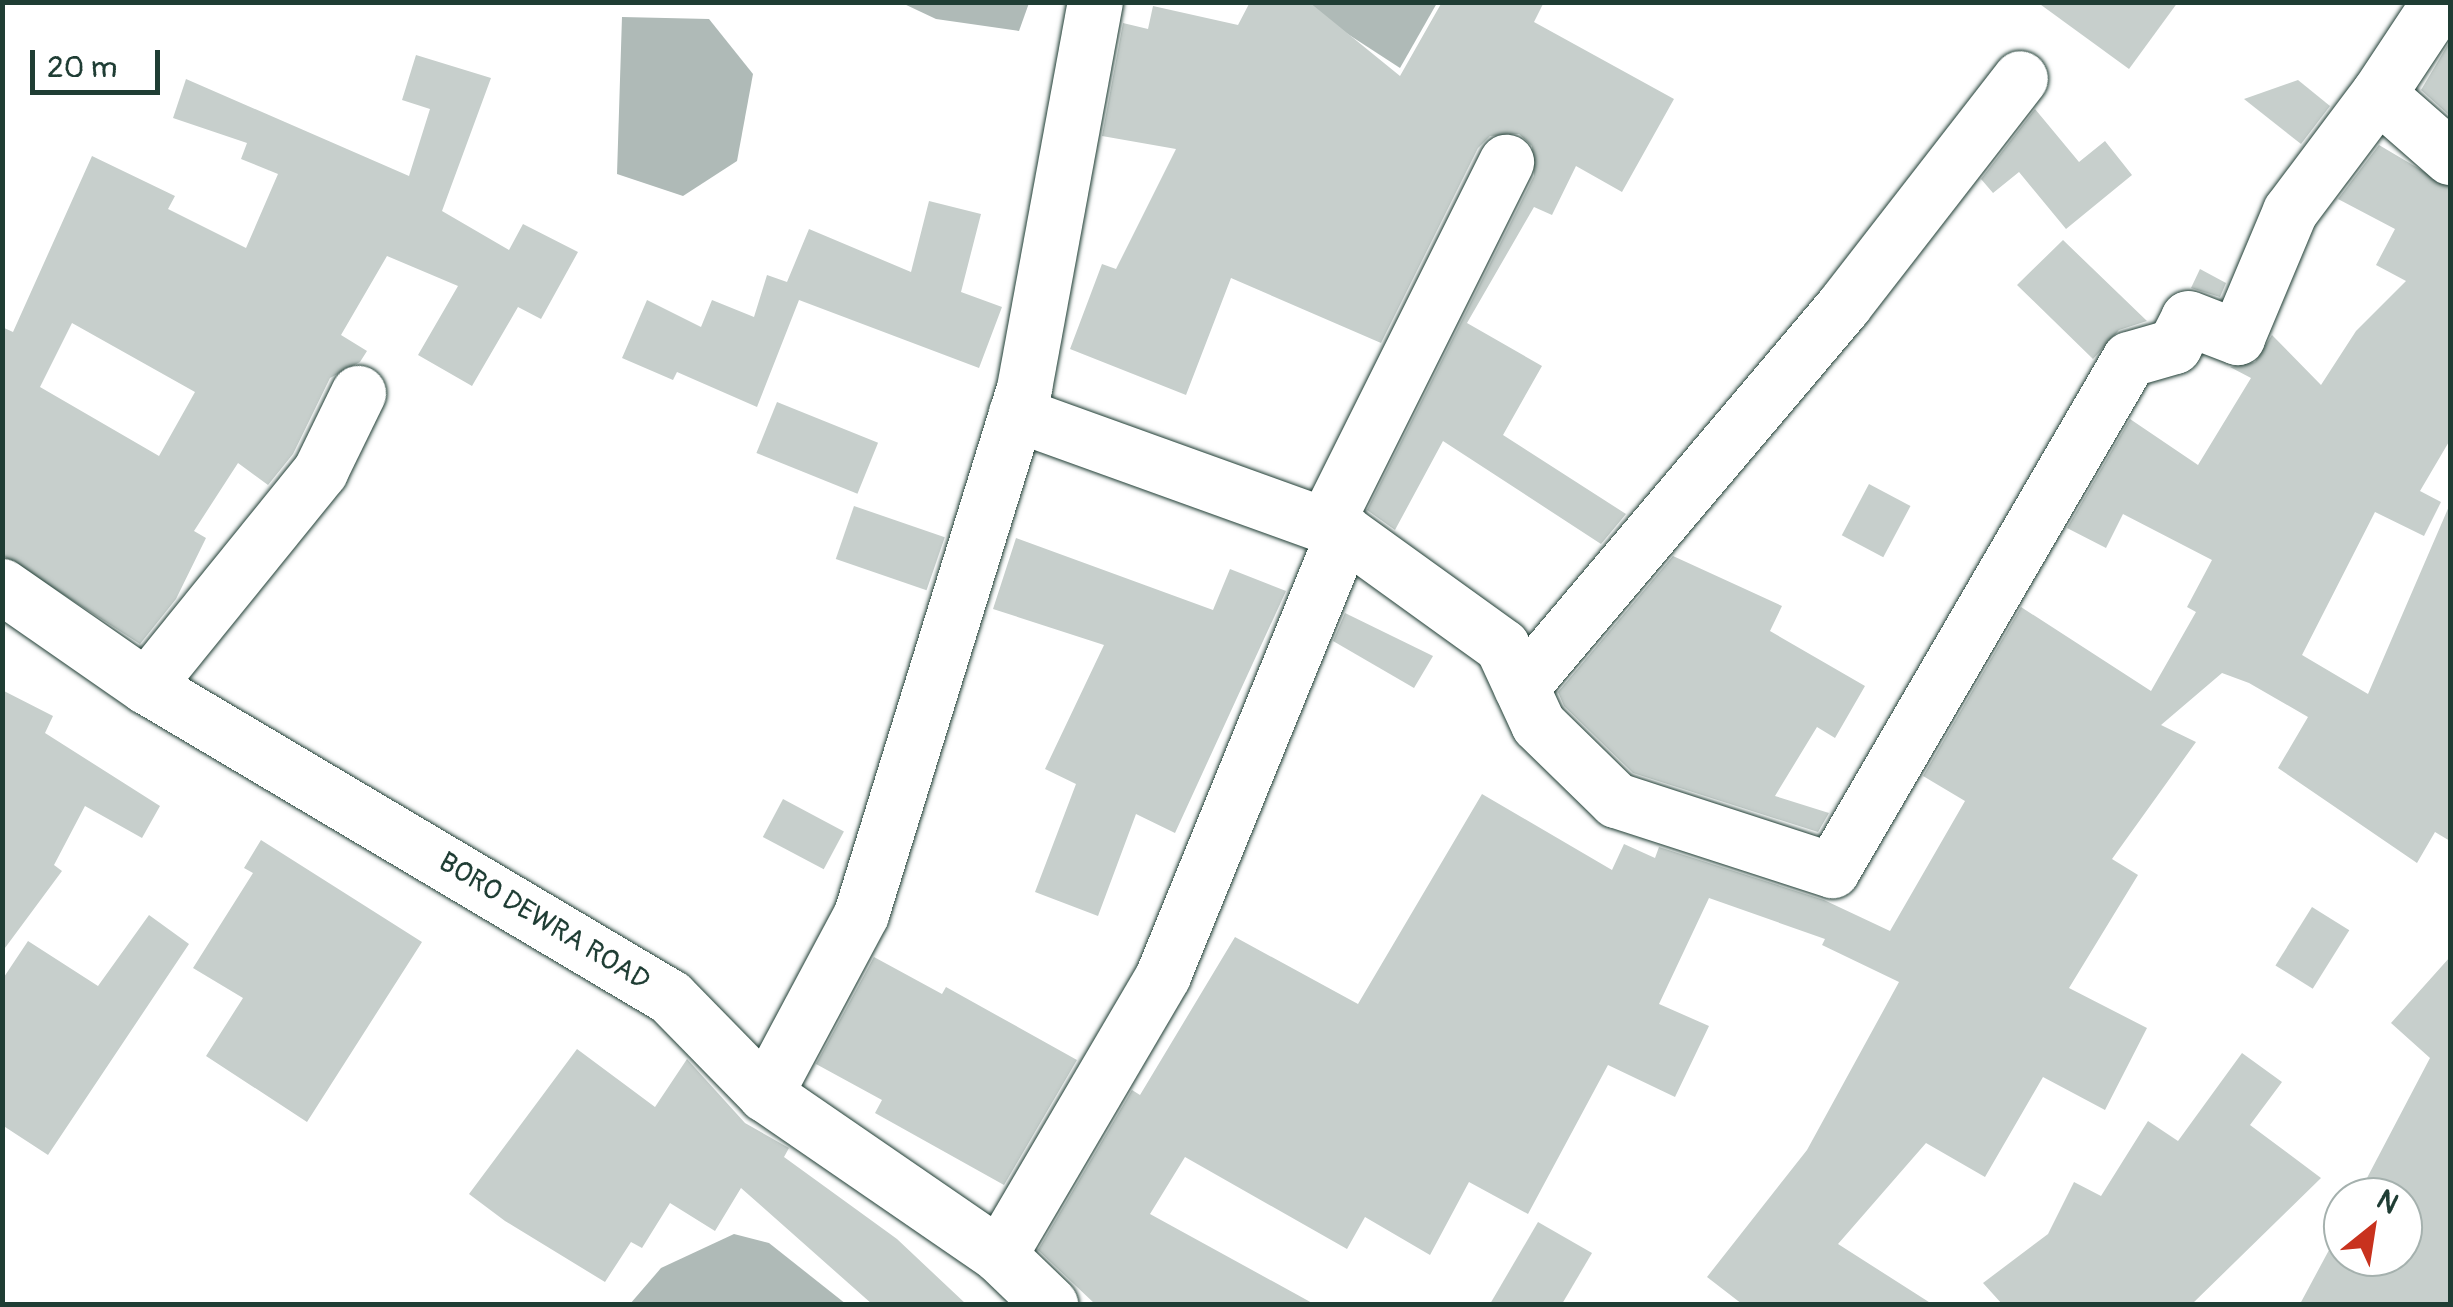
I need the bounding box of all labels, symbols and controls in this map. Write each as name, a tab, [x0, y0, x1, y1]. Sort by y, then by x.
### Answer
scale bar	[35, 30, 165, 92]
text: 20 m	[47, 49, 117, 86]
street label: BORO DEWRA ROAD	[433, 846, 655, 998]
north arrow	[2323, 1177, 2423, 1277]
text: N	[2370, 1182, 2404, 1222]

